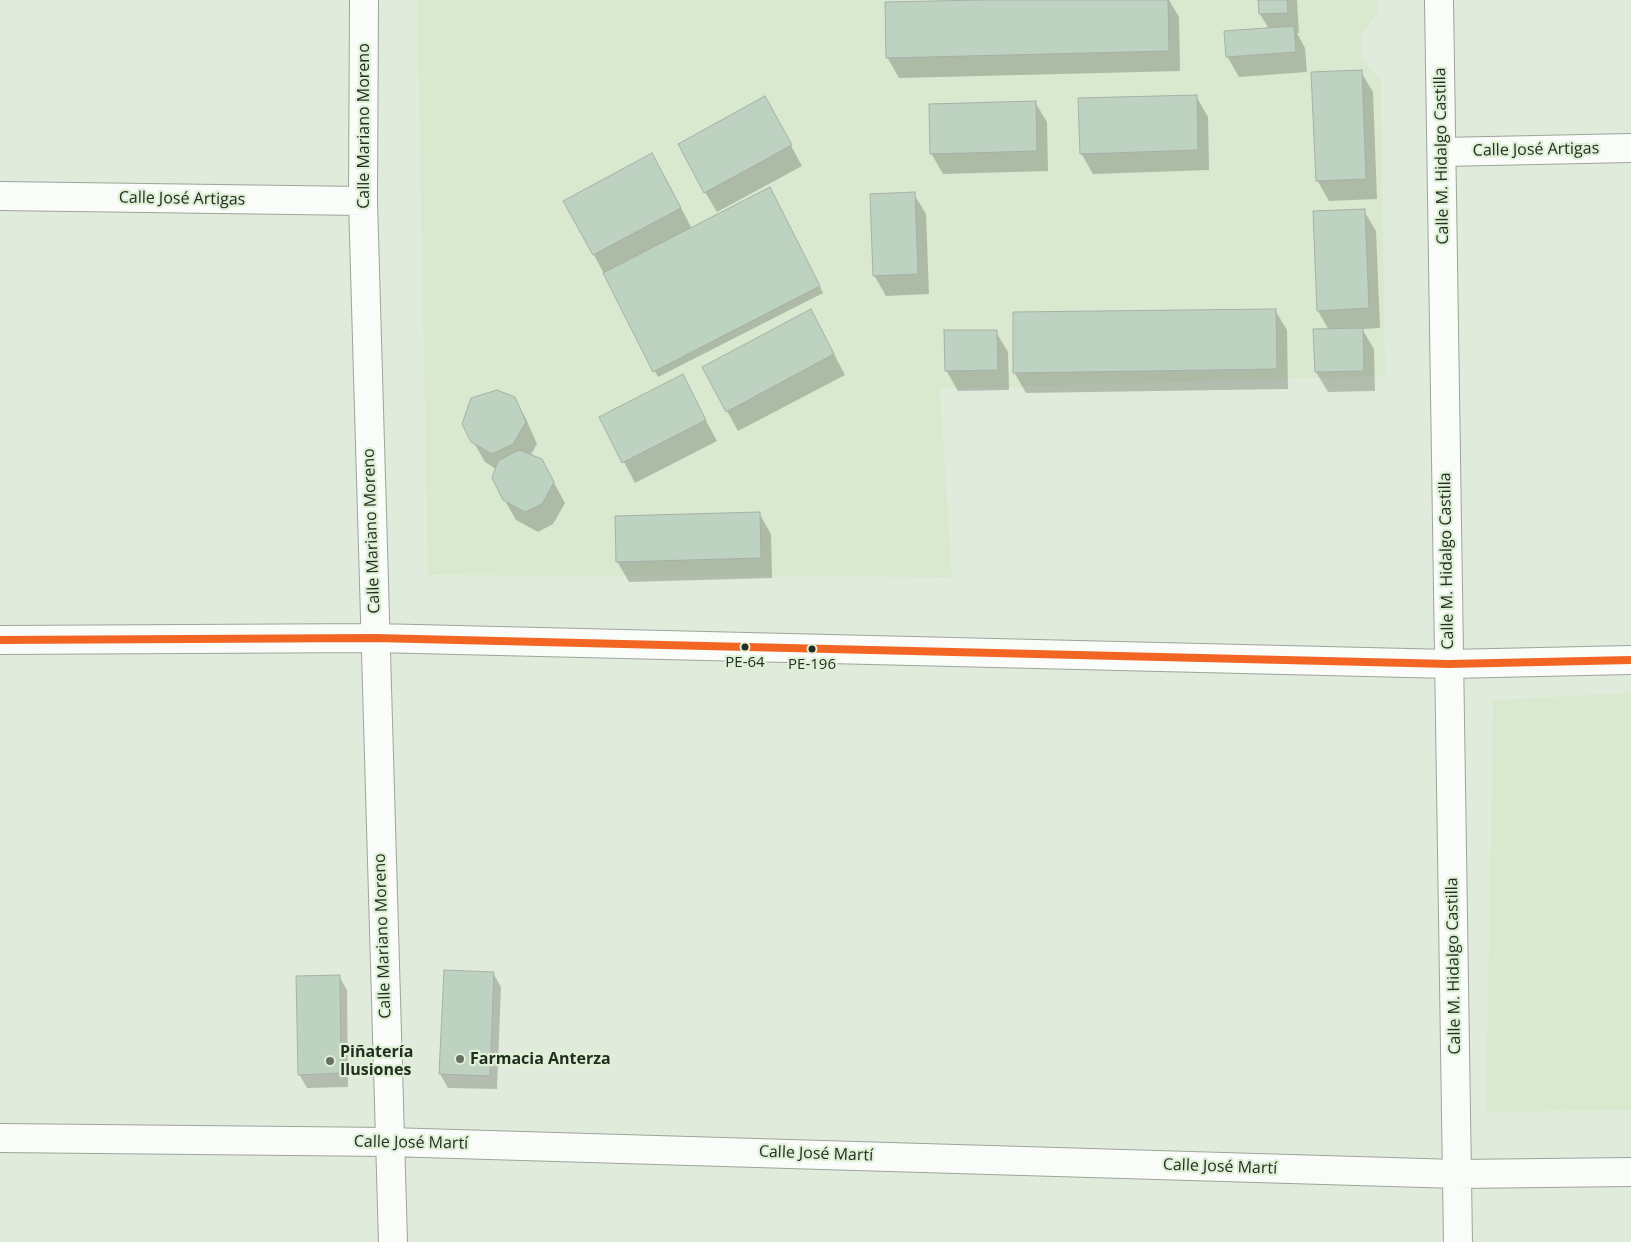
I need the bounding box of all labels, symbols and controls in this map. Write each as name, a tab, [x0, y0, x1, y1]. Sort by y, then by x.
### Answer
street label: Calle Mariano Moreno	[354, 43, 374, 209]
street label: Calle M. Hidalgo Castilla	[1431, 67, 1453, 245]
street label: Calle José Artigas	[1473, 139, 1599, 161]
street label: Calle José Artigas	[119, 188, 245, 210]
street label: Calle Mariano Moreno	[360, 448, 384, 614]
street label: Calle M. Hidalgo Castilla	[1436, 472, 1458, 650]
marker: PE-64	[740, 642, 750, 652]
marker: PE-196	[807, 644, 817, 654]
place label: PE-64	[725, 654, 765, 672]
place label: PE-196	[788, 656, 836, 674]
street label: Calle Mariano Moreno	[371, 853, 395, 1019]
street label: Calle M. Hidalgo Castilla	[1443, 877, 1465, 1055]
place label: Piñatería Ilusiones	[340, 1042, 413, 1080]
place label: Farmacia Anterza	[470, 1049, 611, 1069]
marker: Farmacia Anterza	[454, 1053, 466, 1065]
marker: Piñatería Ilusiones	[324, 1055, 336, 1067]
street label: Calle José Martí	[354, 1132, 468, 1154]
street label: Calle José Martí	[758, 1142, 874, 1166]
street label: Calle José Martí	[1162, 1155, 1278, 1179]

